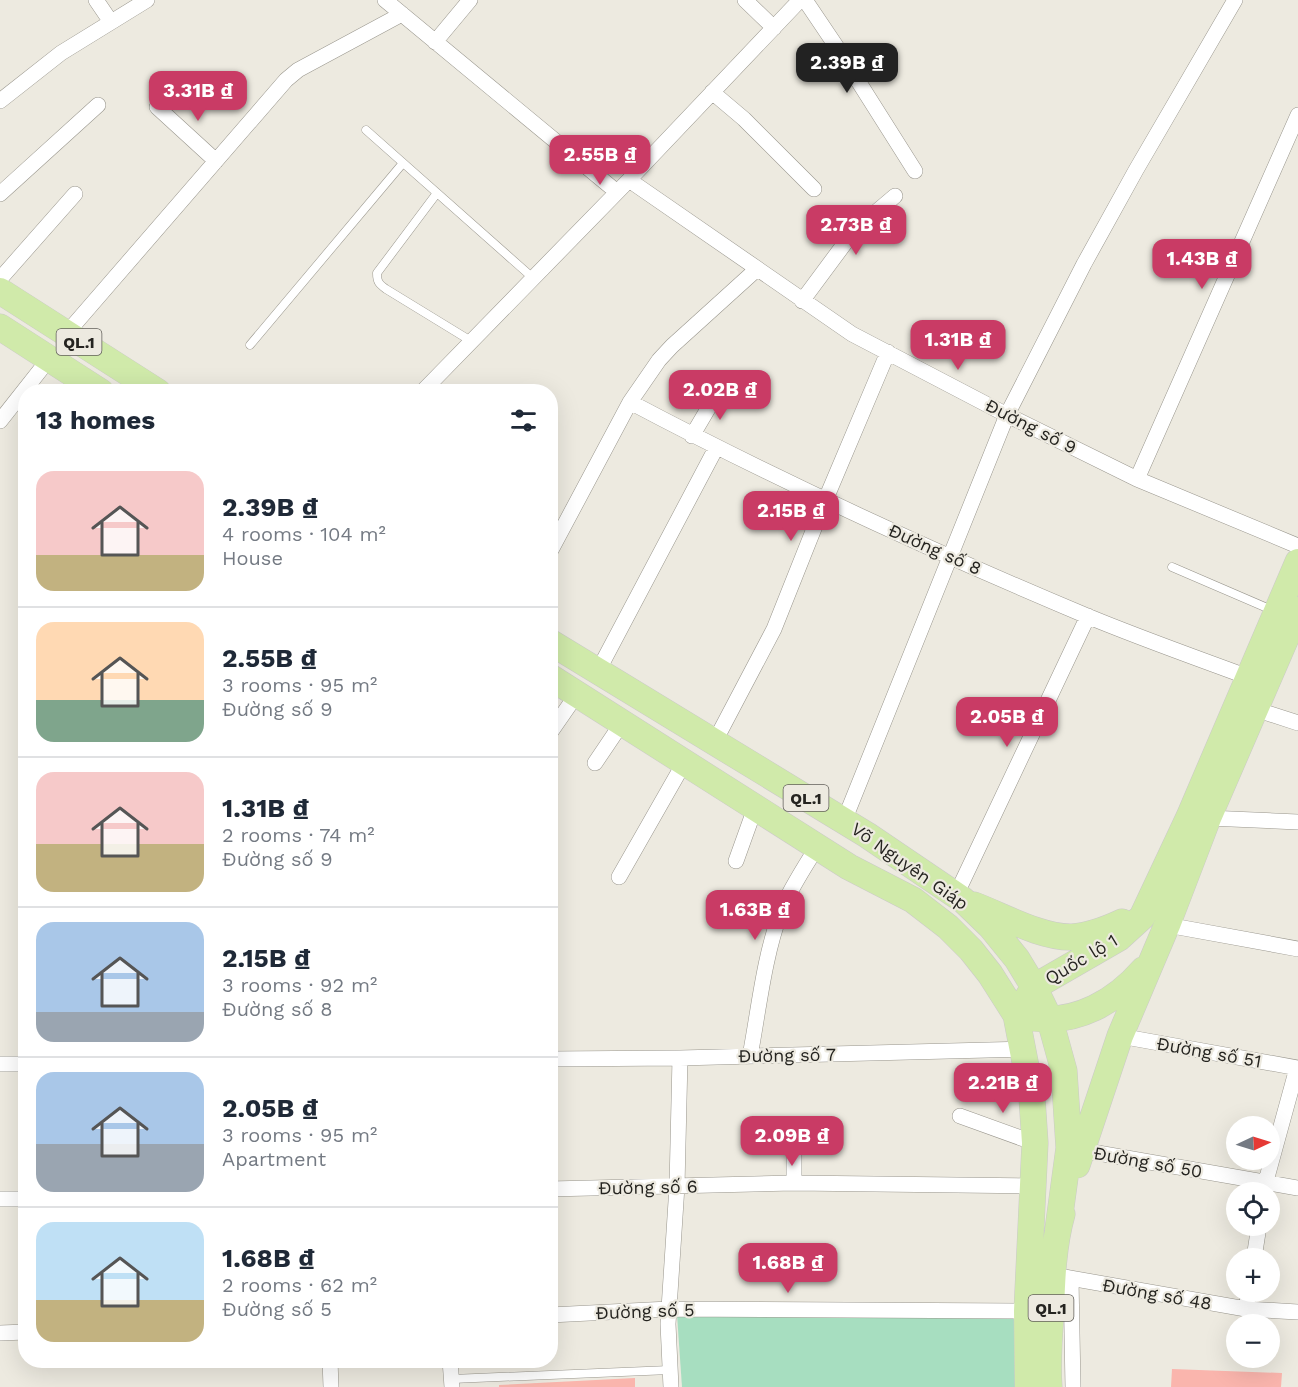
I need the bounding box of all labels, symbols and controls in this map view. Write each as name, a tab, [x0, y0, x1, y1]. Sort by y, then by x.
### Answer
pin: 2.39B ₫	[792, 43, 902, 94]
text: 2.39B ₫	[810, 50, 884, 74]
pin: 3.31B ₫	[143, 71, 253, 122]
text: 3.31B ₫	[163, 78, 233, 102]
pin: 2.55B ₫	[545, 135, 655, 186]
text: 2.55B ₫	[563, 142, 637, 166]
pin: 2.73B ₫	[801, 205, 911, 256]
text: 2.73B ₫	[820, 212, 892, 236]
pin: 1.43B ₫	[1147, 239, 1257, 290]
text: 1.43B ₫	[1166, 246, 1238, 270]
pin: 1.31B ₫	[903, 320, 1013, 371]
text: 1.31B ₫	[925, 327, 991, 351]
road number: QL.1	[56, 329, 101, 355]
pin: 2.02B ₫	[665, 370, 775, 421]
text: 2.02B ₫	[683, 377, 757, 401]
street label: Đường số 9	[982, 394, 1080, 458]
icon: filters	[507, 404, 540, 437]
text: 13 homes	[36, 405, 155, 435]
pin: 2.15B ₫	[736, 491, 846, 542]
text: 2.39B ₫	[222, 492, 318, 522]
icon: home	[84, 495, 156, 567]
text: 2.15B ₫	[757, 498, 825, 522]
street label: Đường số 8	[885, 519, 985, 579]
text: 4 rooms · 104 m²	[222, 522, 386, 546]
text: House	[222, 546, 283, 570]
text: 2.55B ₫	[222, 643, 317, 673]
icon: home	[84, 646, 156, 718]
text: 3 rooms · 95 m²	[222, 673, 377, 697]
text: Đường số 9	[222, 697, 333, 721]
pin: 2.05B ₫	[952, 697, 1062, 748]
text: 2.05B ₫	[970, 704, 1044, 728]
road number: QL.1	[784, 785, 828, 811]
text: 1.31B ₫	[222, 793, 309, 823]
icon: home	[84, 796, 156, 868]
street label: Võ Nguyên Giáp	[848, 818, 972, 914]
text: 2 rooms · 74 m²	[222, 823, 375, 847]
text: Đường số 9	[222, 847, 333, 871]
pin: 1.63B ₫	[700, 890, 810, 941]
text: 1.63B ₫	[720, 897, 790, 921]
street label: Quốc lộ 1	[1041, 929, 1121, 989]
text: 2.15B ₫	[222, 943, 310, 973]
icon: home	[84, 946, 156, 1018]
text: 3 rooms · 92 m²	[222, 973, 377, 997]
text: Đường số 8	[222, 997, 333, 1021]
street label: Đường số 51	[1155, 1032, 1263, 1072]
street label: Đường số 7	[738, 1044, 836, 1066]
pin: 2.21B ₫	[948, 1063, 1058, 1114]
text: 2.21B ₫	[968, 1070, 1038, 1094]
text: 2.05B ₫	[222, 1093, 318, 1123]
icon: home	[84, 1096, 156, 1168]
pin: 2.09B ₫	[737, 1116, 847, 1167]
north arrow	[1226, 1116, 1280, 1170]
map controls	[1226, 1116, 1280, 1368]
text: 3 rooms · 95 m²	[222, 1123, 377, 1147]
text: 2.09B ₫	[755, 1123, 829, 1147]
street label: Đường số 50	[1092, 1142, 1204, 1182]
text: Apartment	[222, 1147, 326, 1171]
street label: Đường số 6	[598, 1176, 698, 1198]
button: locate	[1226, 1182, 1280, 1236]
text: 1.68B ₫	[222, 1243, 315, 1273]
pin: 1.68B ₫	[733, 1243, 843, 1294]
icon: home	[84, 1246, 156, 1318]
button: +	[1226, 1248, 1280, 1302]
text: 1.68B ₫	[752, 1250, 824, 1274]
text: 2 rooms · 62 m²	[222, 1273, 377, 1297]
street label: Đường số 48	[1101, 1274, 1213, 1314]
road number: QL.1	[1028, 1295, 1074, 1321]
text: Đường số 5	[222, 1297, 332, 1321]
street label: Đường số 5	[595, 1299, 695, 1323]
button: −	[1226, 1314, 1280, 1368]

